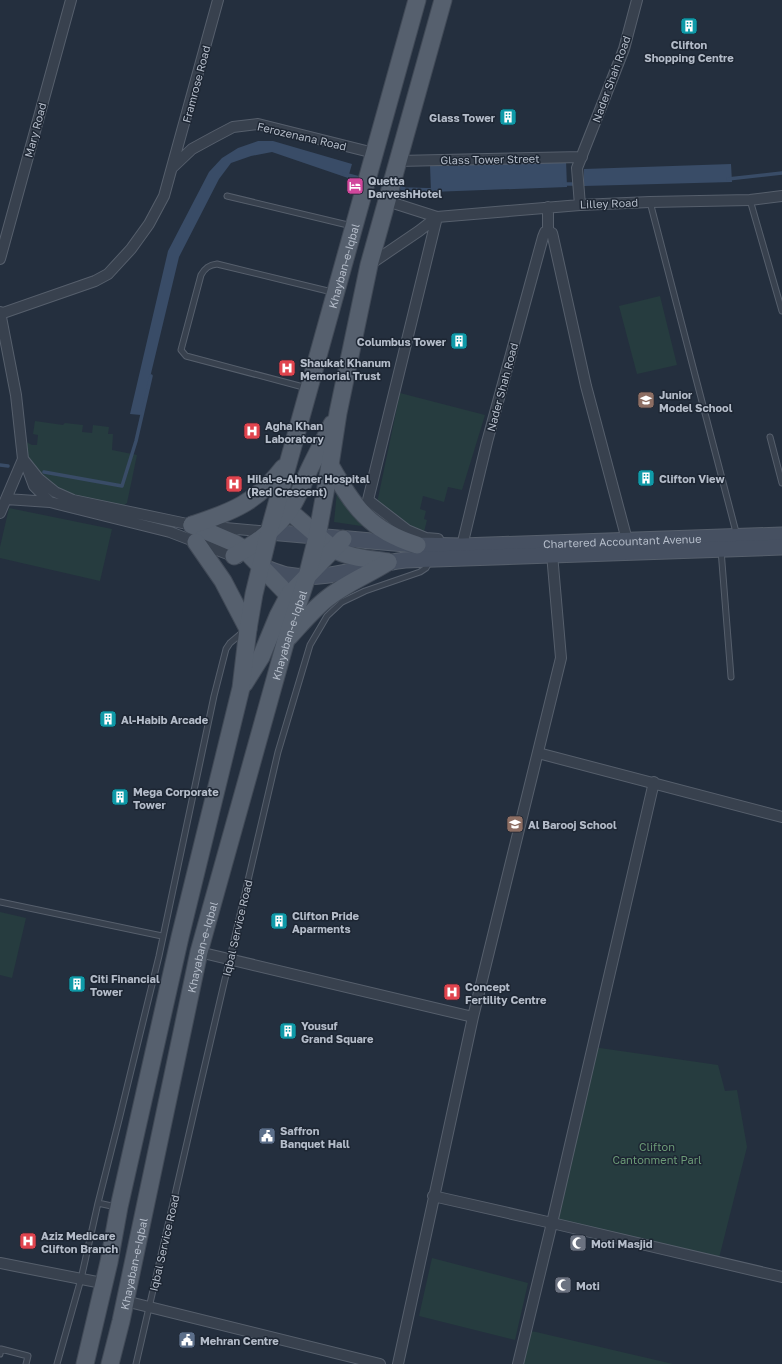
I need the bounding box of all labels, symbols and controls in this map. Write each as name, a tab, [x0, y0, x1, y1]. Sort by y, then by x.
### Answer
building icon: Clifton Shopping Centre	[679, 16, 699, 36]
street label: Nader Shah Road	[589, 34, 633, 124]
place label: Clifton Shopping Centre	[644, 38, 734, 64]
street label: Framrose Road	[179, 44, 213, 124]
street label: Mary Road	[21, 101, 49, 159]
building icon: Glass Tower	[498, 107, 518, 127]
place label: Glass Tower	[429, 111, 496, 124]
street label: Ferozenana Road	[256, 119, 348, 153]
street label: Glass Tower Street	[440, 152, 540, 166]
place label: Quetta DarveshHotel	[368, 174, 442, 200]
hotel icon: Quetta DarveshHotel	[345, 176, 365, 196]
street label: Lilley Road	[580, 195, 638, 211]
street label: Khayban-e-Iqbal	[325, 221, 361, 310]
building icon: Columbus Tower	[449, 331, 469, 351]
place label: Columbus Tower	[357, 335, 447, 348]
street label: Nader Shah Road	[484, 341, 520, 433]
place label: Shaukat Khanum Memorial Trust	[300, 356, 391, 382]
hospital icon: Shaukat Khanum Memorial Trust	[277, 358, 297, 378]
place label: Junior Model School	[659, 388, 733, 414]
school or university icon: Junior Model School	[636, 390, 656, 410]
place label: Agha Khan Laboratory	[265, 419, 324, 445]
hospital icon: Agha Khan Laboratory	[242, 421, 262, 441]
building icon: Clifton View	[636, 468, 656, 488]
place label: Hilal-e-Ahmer Hospital (Red Crescent)	[247, 472, 370, 498]
place label: Clifton View	[659, 472, 725, 485]
hospital icon: Hilal-e-Ahmer Hospital (Red Crescent)	[224, 474, 244, 494]
street label: Chartered Accountant Avenue	[543, 531, 702, 550]
street label: Khayaban-e-Iqbal	[269, 588, 309, 682]
building icon: Al-Habib Arcade	[98, 709, 118, 729]
place label: Al-Habib Arcade	[121, 713, 209, 726]
place label: Mega Corporate Tower	[133, 785, 219, 811]
building icon: Mega Corporate Tower	[110, 787, 130, 807]
school or university icon: Al Barooj School	[505, 814, 525, 834]
place label: Al Barooj School	[528, 818, 617, 831]
street label: Iqbal Service Road	[220, 878, 254, 978]
street label: Khayaban-e-Iqbal	[184, 899, 219, 994]
place label: Clifton Pride Aparments	[292, 909, 360, 935]
building icon: Clifton Pride Aparments	[269, 911, 289, 931]
place label: Citi Financial Tower	[90, 972, 160, 998]
building icon: Citi Financial Tower	[67, 974, 87, 994]
place label: Concept Fertility Centre	[465, 980, 547, 1006]
hospital icon: Concept Fertility Centre	[442, 982, 462, 1002]
place label: Yousuf Grand Square	[301, 1019, 374, 1045]
building icon: Yousuf Grand Square	[278, 1021, 298, 1041]
place label: Saffron Banquet Hall	[280, 1124, 350, 1150]
public building icon: Saffron Banquet Hall	[257, 1126, 277, 1146]
park label: Clifton Cantonment Parl	[612, 1140, 702, 1166]
street label: Iqbal Service Road	[147, 1193, 181, 1293]
street label: Khayaban-e-Iqbal	[117, 1216, 149, 1311]
place label: Aziz Medicare Clifton Branch	[41, 1229, 118, 1255]
hospital icon: Aziz Medicare Clifton Branch	[18, 1231, 38, 1251]
mosque icon: Moti Masjid	[568, 1233, 588, 1253]
place label: Moti Masjid	[591, 1237, 653, 1250]
mosque icon: Moti	[553, 1275, 573, 1295]
place label: Moti	[576, 1279, 600, 1292]
public building icon: Mehran Centre	[177, 1330, 197, 1350]
place label: Mehran Centre	[200, 1334, 279, 1347]

